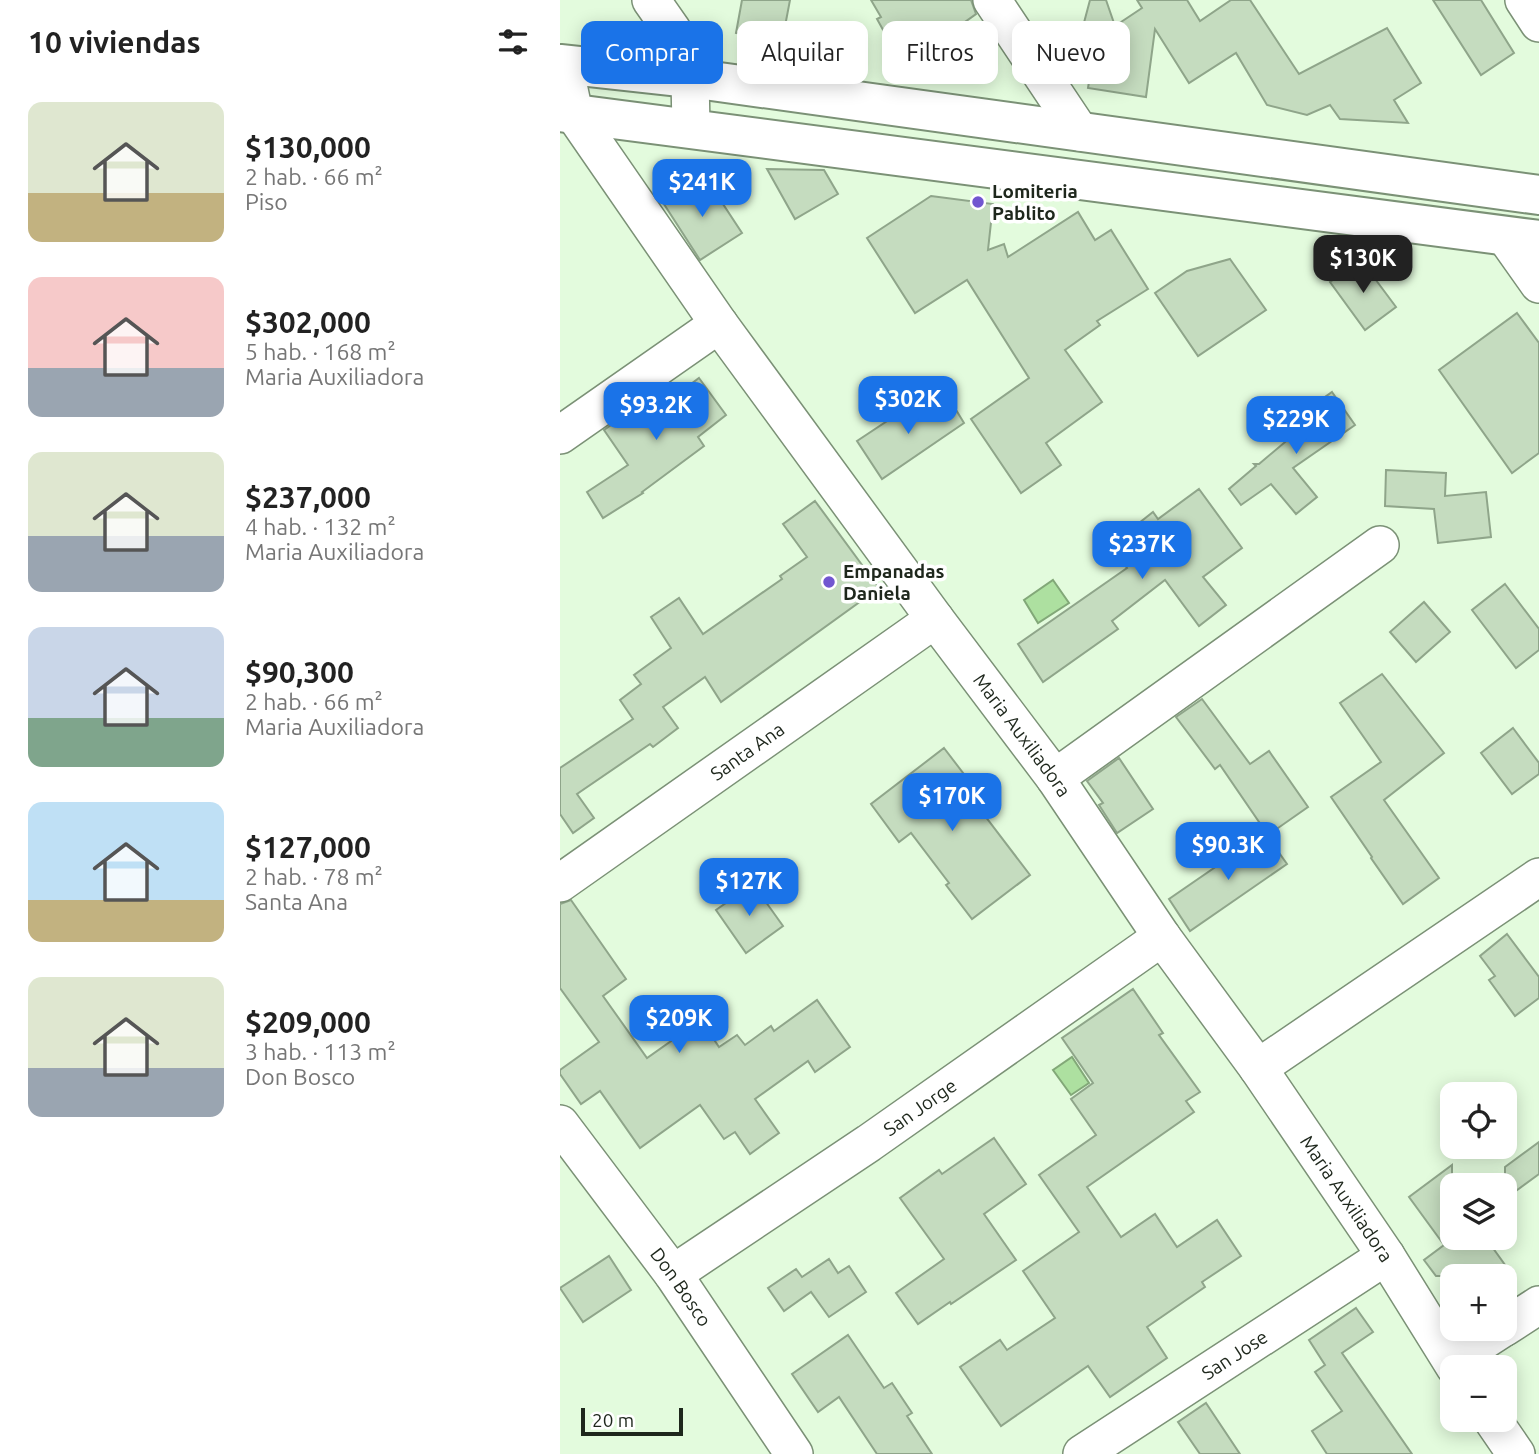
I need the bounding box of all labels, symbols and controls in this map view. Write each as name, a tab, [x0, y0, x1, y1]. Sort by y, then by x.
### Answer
chip: Comprar	[581, 21, 723, 84]
chip: Alquilar	[737, 21, 868, 84]
chip: Filtros	[882, 21, 998, 84]
chip: Nuevo	[1012, 21, 1130, 84]
icon: filters	[494, 23, 532, 61]
text: 10 viviendas	[28, 25, 201, 59]
icon: home	[84, 130, 168, 214]
text: $130,000	[245, 130, 371, 164]
pin: $241K	[653, 160, 751, 219]
text: 2 hab. · 66 m²	[245, 164, 383, 189]
text: $241K	[668, 169, 736, 194]
place label: Lomiteria Pablito	[992, 180, 1078, 224]
text: Piso	[245, 189, 288, 214]
marker: Lomiteria Pablito	[970, 194, 986, 210]
pin: $130K	[1314, 236, 1412, 295]
text: $130K	[1329, 245, 1397, 270]
icon: home	[84, 305, 168, 389]
text: $302,000	[245, 305, 371, 339]
text: 5 hab. · 168 m²	[245, 339, 396, 364]
text: Maria Auxiliadora	[245, 364, 424, 389]
pin: $302K	[859, 376, 957, 436]
pin: $93.2K	[599, 382, 713, 442]
text: $302K	[874, 386, 942, 411]
text: $93.2K	[620, 392, 692, 417]
pin: $229K	[1247, 396, 1345, 456]
text: $229K	[1262, 406, 1330, 431]
icon: home	[84, 480, 168, 564]
text: $237,000	[245, 480, 371, 514]
text: 4 hab. · 132 m²	[245, 514, 396, 539]
pin: $237K	[1093, 522, 1191, 581]
text: $237K	[1108, 531, 1176, 556]
text: Maria Auxiliadora	[245, 539, 424, 564]
place label: Empanadas Daniela	[843, 560, 945, 604]
marker: Empanadas Daniela	[821, 574, 837, 590]
icon: home	[84, 655, 168, 739]
text: $90,300	[245, 655, 354, 689]
street label: Maria Auxiliadora	[969, 669, 1075, 801]
text: 2 hab. · 66 m²	[245, 689, 383, 714]
text: Maria Auxiliadora	[245, 714, 424, 739]
street label: Santa Ana	[706, 718, 788, 785]
pin: $170K	[903, 774, 1001, 833]
text: $170K	[918, 783, 986, 808]
pin: $90.3K	[1171, 822, 1285, 882]
icon: home	[84, 830, 168, 914]
text: $127,000	[245, 830, 371, 864]
text: $90.3K	[1192, 832, 1264, 857]
pin: $127K	[700, 858, 798, 918]
text: 2 hab. · 78 m²	[245, 864, 383, 889]
text: $127K	[715, 868, 783, 893]
text: Santa Ana	[245, 889, 348, 914]
pin: $209K	[630, 996, 728, 1055]
icon: home	[84, 1005, 168, 1089]
text: $209,000	[245, 1005, 371, 1039]
text: $209K	[645, 1005, 713, 1030]
text: 3 hab. · 113 m²	[245, 1039, 396, 1064]
text: Don Bosco	[245, 1064, 355, 1089]
street label: San Jorge	[879, 1074, 961, 1140]
map controls	[1440, 1082, 1517, 1432]
button: locate	[1440, 1082, 1517, 1159]
street label: Maria Auxiliadora	[1296, 1131, 1398, 1266]
button: layers	[1440, 1173, 1517, 1250]
street label: Don Bosco	[646, 1243, 716, 1331]
button: +	[1440, 1264, 1517, 1341]
street label: San Jose	[1197, 1325, 1272, 1384]
button: −	[1440, 1355, 1517, 1432]
scale bar	[581, 1405, 682, 1437]
text: 20 m	[592, 1409, 634, 1431]

